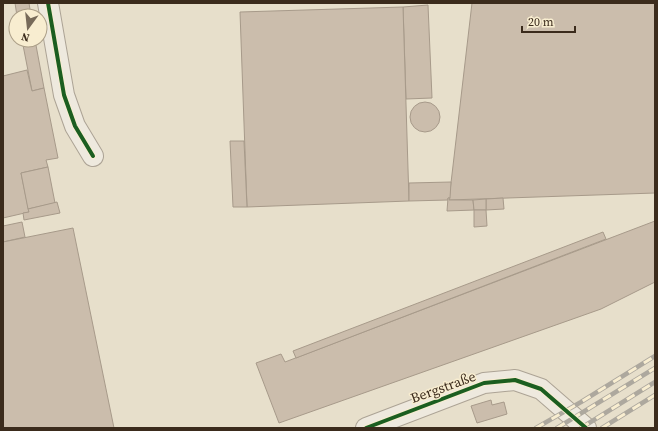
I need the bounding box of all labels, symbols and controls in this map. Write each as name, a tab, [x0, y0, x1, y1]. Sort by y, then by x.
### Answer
north arrow	[8, 8, 48, 48]
scale bar	[522, 8, 575, 34]
text: 20 m	[528, 14, 554, 30]
text: N	[20, 29, 31, 45]
street label: Bergstraße	[408, 366, 478, 408]

